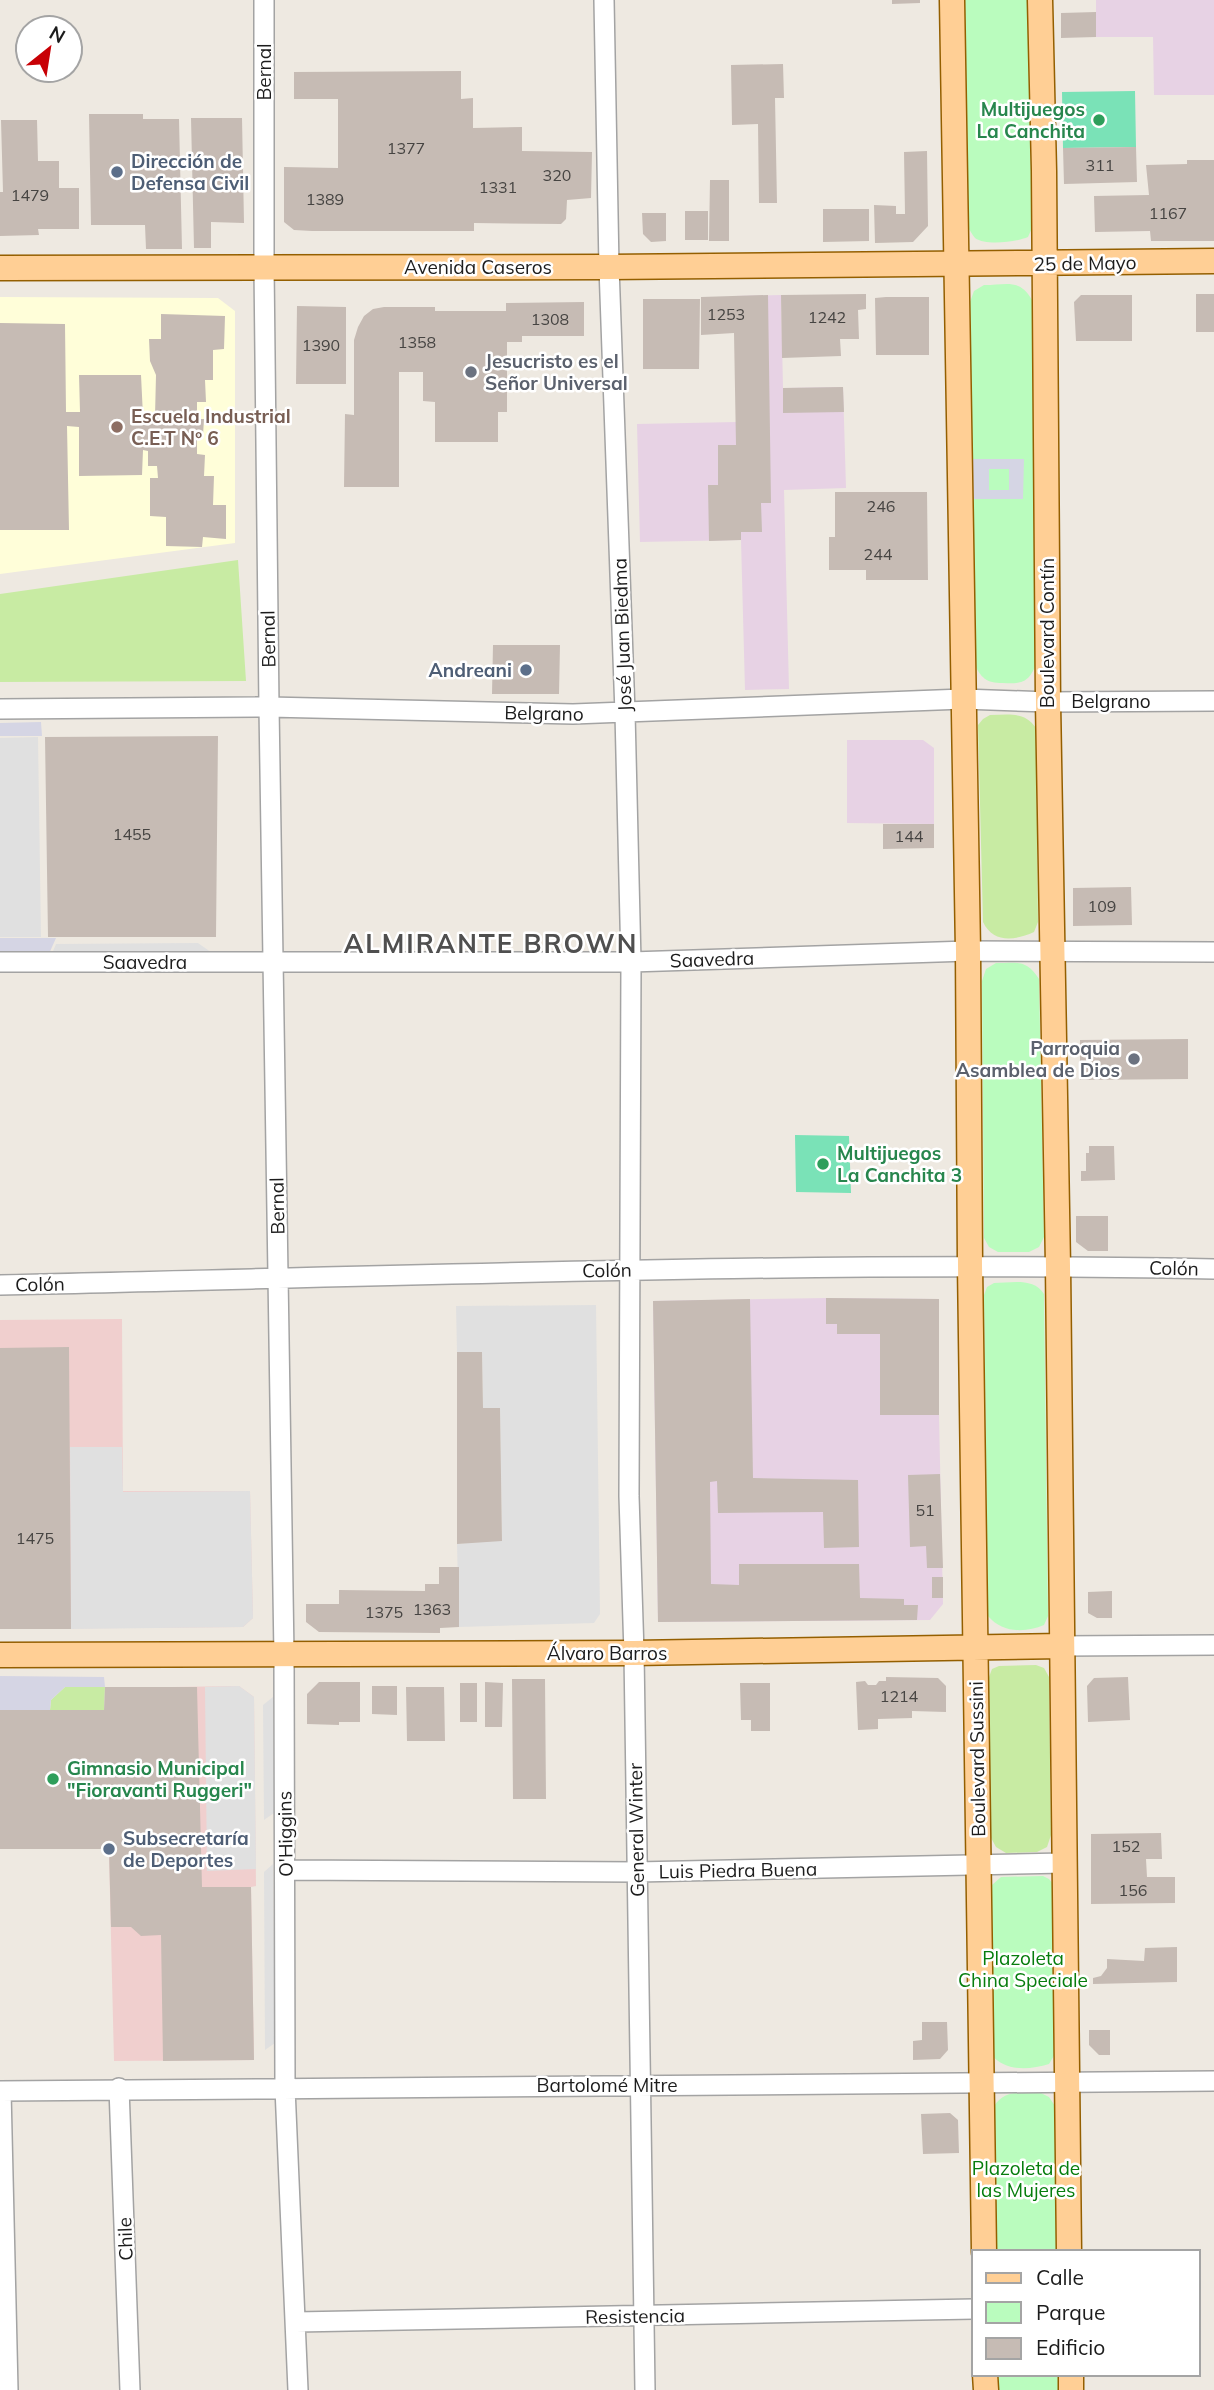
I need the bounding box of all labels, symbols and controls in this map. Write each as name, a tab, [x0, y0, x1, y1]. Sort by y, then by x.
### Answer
north arrow	[14, 14, 84, 84]
text: N	[45, 20, 70, 48]
street label: Bernal	[252, 43, 276, 101]
place label: Multijuegos La Canchita	[976, 97, 1085, 143]
marker: Multijuegos La Canchita	[1091, 112, 1107, 128]
house number: 1377	[387, 138, 425, 158]
place label: Dirección de Defensa Civil	[131, 149, 249, 195]
house number: 311	[1086, 155, 1114, 175]
marker: Dirección de Defensa Civil	[109, 164, 125, 180]
house number: 320	[543, 165, 571, 185]
house number: 1331	[479, 177, 517, 197]
house number: 1479	[11, 185, 49, 205]
house number: 1389	[306, 189, 344, 209]
house number: 1167	[1149, 203, 1187, 223]
street label: 25 de Mayo	[1033, 250, 1137, 276]
street label: Avenida Caseros	[404, 255, 552, 279]
house number: 1253	[707, 304, 745, 324]
house number: 1242	[808, 307, 846, 327]
house number: 1308	[531, 309, 569, 329]
house number: 1358	[398, 332, 436, 352]
house number: 1390	[302, 335, 340, 355]
place label: Jesucristo es el Señor Universal	[485, 349, 628, 395]
marker: Jesucristo es el Señor Universal	[463, 364, 479, 380]
place label: Escuela Industrial C.E.T Nº 6	[131, 404, 291, 450]
marker: Escuela Industrial C.E.T Nº 6	[109, 419, 125, 435]
house number: 246	[867, 496, 895, 516]
house number: 244	[864, 544, 893, 564]
street label: José Juan Biedma	[607, 558, 637, 712]
street label: Boulevard Contín	[1035, 558, 1059, 708]
street label: Bernal	[256, 610, 280, 668]
place label: Andreani	[429, 658, 512, 682]
marker: Andreani	[518, 662, 534, 678]
street label: Belgrano	[1071, 689, 1151, 713]
street label: Belgrano	[504, 700, 584, 726]
house number: 1455	[113, 824, 151, 844]
house number: 144	[895, 826, 924, 846]
house number: 109	[1088, 896, 1116, 916]
district label: ALMIRANTE BROWN	[344, 927, 638, 960]
street label: Saavedra	[669, 946, 755, 972]
street label: Saavedra	[103, 950, 187, 974]
place label: Parroquia Asamblea de Dios	[956, 1036, 1120, 1082]
marker: Parroquia Asamblea de Dios	[1126, 1051, 1142, 1067]
place label: Multijuegos La Canchita 3	[837, 1141, 962, 1187]
marker: Multijuegos La Canchita 3	[815, 1156, 831, 1172]
street label: Bernal	[265, 1177, 289, 1235]
street label: Colón	[1149, 1256, 1199, 1280]
street label: Colón	[582, 1258, 632, 1282]
street label: Colón	[15, 1272, 65, 1296]
house number: 51	[915, 1500, 935, 1520]
house number: 1475	[16, 1528, 54, 1548]
house number: 1363	[413, 1599, 451, 1619]
house number: 1375	[365, 1602, 403, 1622]
street label: Álvaro Barros	[547, 1641, 667, 1665]
street label: Boulevard Sussini	[964, 1681, 990, 1837]
house number: 1214	[880, 1686, 919, 1706]
place label: Gimnasio Municipal "Fioravanti Ruggeri"	[67, 1756, 252, 1802]
street label: General Winter	[623, 1763, 649, 1897]
marker: Gimnasio Municipal "Fioravanti Ruggeri"	[45, 1771, 61, 1787]
street label: O'Higgins	[272, 1791, 298, 1877]
place label: Subsecretaría de Deportes	[123, 1826, 249, 1872]
house number: 152	[1112, 1836, 1140, 1856]
marker: Subsecretaría de Deportes	[101, 1841, 117, 1857]
street label: Luis Piedra Buena	[659, 1857, 817, 1883]
house number: 156	[1119, 1880, 1147, 1900]
park label: Plazoleta China Speciale	[958, 1946, 1088, 1992]
street label: Bartolomé Mitre	[536, 2073, 678, 2097]
park label: Plazoleta de las Mujeres	[972, 2156, 1080, 2202]
street label: Chile	[112, 2217, 138, 2261]
legend	[972, 2250, 1200, 2376]
text: Calle	[1036, 2264, 1084, 2290]
text: Parque	[1036, 2299, 1105, 2325]
street label: Resistencia	[585, 2303, 685, 2329]
text: Edificio	[1036, 2334, 1105, 2360]

